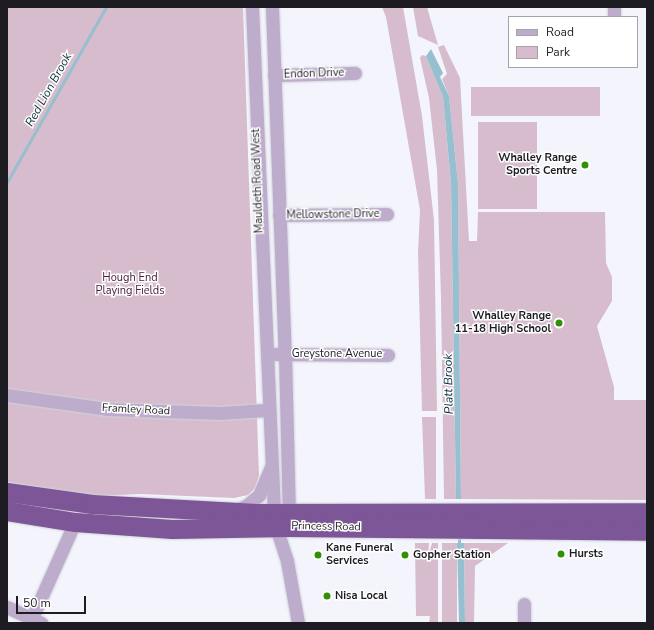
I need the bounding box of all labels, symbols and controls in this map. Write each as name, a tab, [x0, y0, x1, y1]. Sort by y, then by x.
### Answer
legend	[508, 16, 638, 68]
text: Road	[546, 24, 574, 40]
text: Park	[546, 44, 570, 60]
water label: Red Lion Brook	[23, 51, 75, 129]
street label: Endon Drive	[284, 66, 344, 82]
street label: Mauldeth Road West	[250, 128, 266, 234]
place label: Whalley Range Sports Centre	[498, 152, 577, 178]
marker: Whalley Range Sports Centre	[580, 160, 590, 170]
street label: Mellowstone Drive	[286, 208, 380, 222]
park label: Hough End Playing Fields	[95, 272, 165, 298]
place label: Whalley Range 11-18 High School	[455, 310, 551, 336]
marker: Whalley Range 11-18 High School	[554, 318, 564, 328]
street label: Greystone Avenue	[292, 347, 382, 361]
water label: Platt Brook	[441, 354, 457, 414]
street label: Framley Road	[102, 402, 170, 418]
street label: Princess Road	[291, 520, 361, 534]
place label: Kane Funeral Services	[326, 542, 393, 568]
place label: Hursts	[569, 547, 603, 561]
place label: Gopher Station	[413, 548, 491, 562]
marker: Hursts	[556, 549, 566, 559]
marker: Kane Funeral Services	[313, 550, 323, 560]
marker: Gopher Station	[400, 550, 410, 560]
scale bar	[18, 588, 88, 614]
place label: Nisa Local	[335, 589, 388, 603]
marker: Nisa Local	[322, 591, 332, 601]
text: 50 m	[23, 595, 51, 611]

